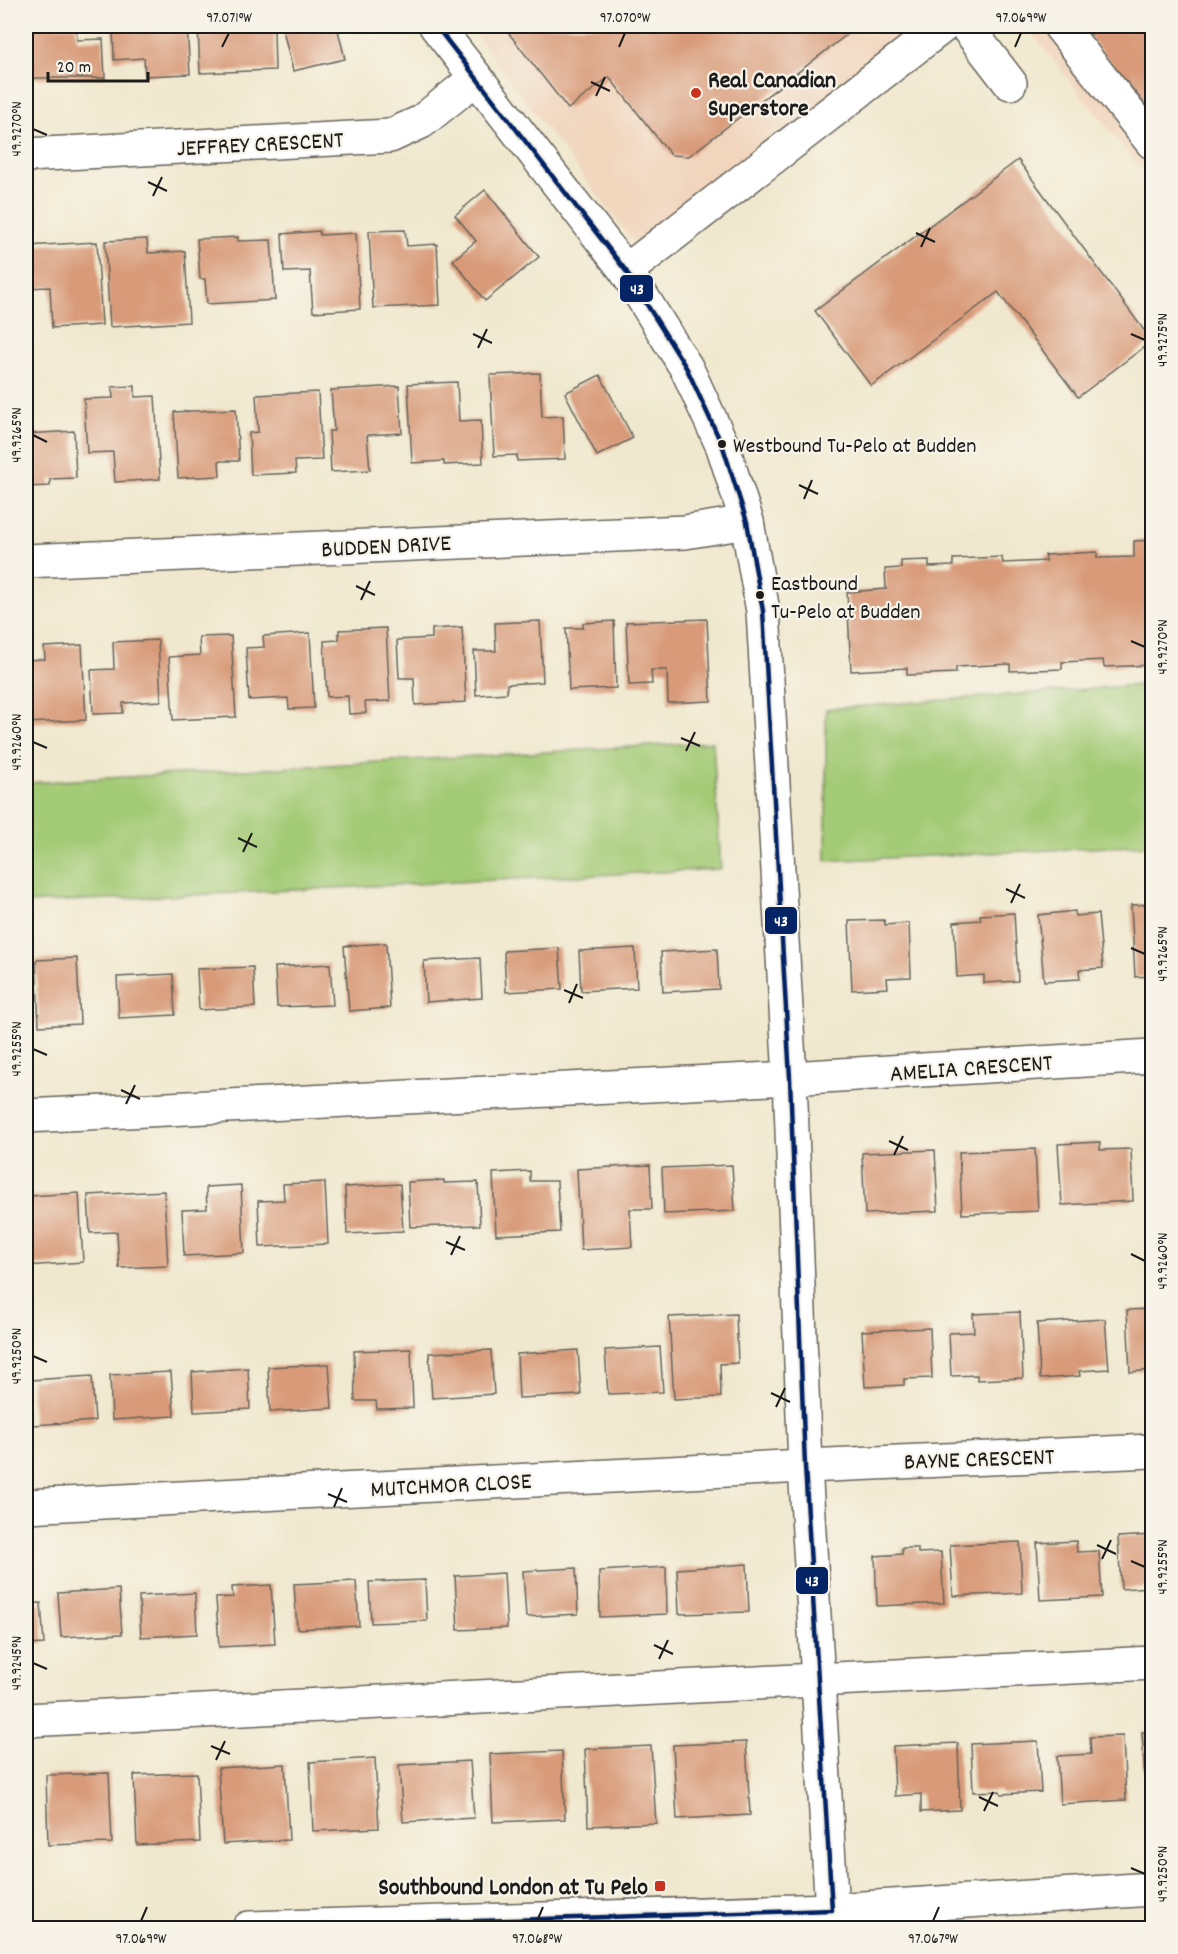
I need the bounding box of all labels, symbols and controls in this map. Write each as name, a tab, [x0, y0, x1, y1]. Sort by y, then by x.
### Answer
text: 97.071°W	[206, 8, 252, 30]
text: 97.070°W	[600, 8, 651, 30]
text: 97.069°W	[996, 8, 1047, 30]
scale bar	[48, 45, 148, 83]
text: 20 m	[57, 56, 91, 81]
place label: Real Canadian Superstore	[708, 65, 836, 127]
marker: Real Canadian Superstore	[689, 86, 703, 100]
text: 49.9270°N	[7, 101, 29, 157]
street label: JEFFREY CRESCENT	[176, 125, 345, 167]
line badge: 43	[619, 274, 654, 303]
text: 43	[630, 279, 644, 302]
text: 49.9275°N	[1153, 313, 1175, 367]
text: 49.9265°N	[7, 407, 29, 463]
place label: Westbound Tu-Pelo at Budden	[733, 432, 976, 463]
marker: Westbound Tu-Pelo at Budden	[716, 438, 728, 450]
street label: BUDDEN DRIVE	[320, 528, 452, 568]
place label: Eastbound Tu-Pelo at Budden	[771, 570, 920, 629]
marker: Eastbound Tu-Pelo at Budden	[754, 589, 766, 601]
text: 49.9270°N	[1153, 619, 1175, 675]
text: 49.9260°N	[7, 714, 29, 770]
line badge: 43	[764, 906, 798, 935]
text: 43	[774, 911, 788, 934]
text: 49.9265°N	[1153, 926, 1175, 982]
text: 49.9255°N	[7, 1021, 29, 1077]
street label: AMELIA CRESCENT	[889, 1047, 1054, 1093]
text: 49.9260°N	[1153, 1233, 1175, 1289]
text: 49.9250°N	[7, 1328, 29, 1384]
street label: BAYNE CRESCENT	[903, 1441, 1055, 1481]
street label: MUTCHMOR CLOSE	[370, 1466, 533, 1508]
text: 49.9255°N	[1153, 1539, 1175, 1595]
line badge: 43	[795, 1566, 829, 1595]
text: 43	[805, 1571, 819, 1594]
text: 49.9245°N	[7, 1636, 29, 1690]
text: 49.9250°N	[1153, 1846, 1175, 1902]
place label: Southbound London at Tu Pelo	[378, 1872, 648, 1906]
marker: Southbound London at Tu Pelo	[653, 1879, 667, 1893]
text: 97.069°W	[116, 1929, 167, 1951]
text: 97.068°W	[512, 1929, 562, 1951]
text: 97.067°W	[908, 1929, 958, 1951]

